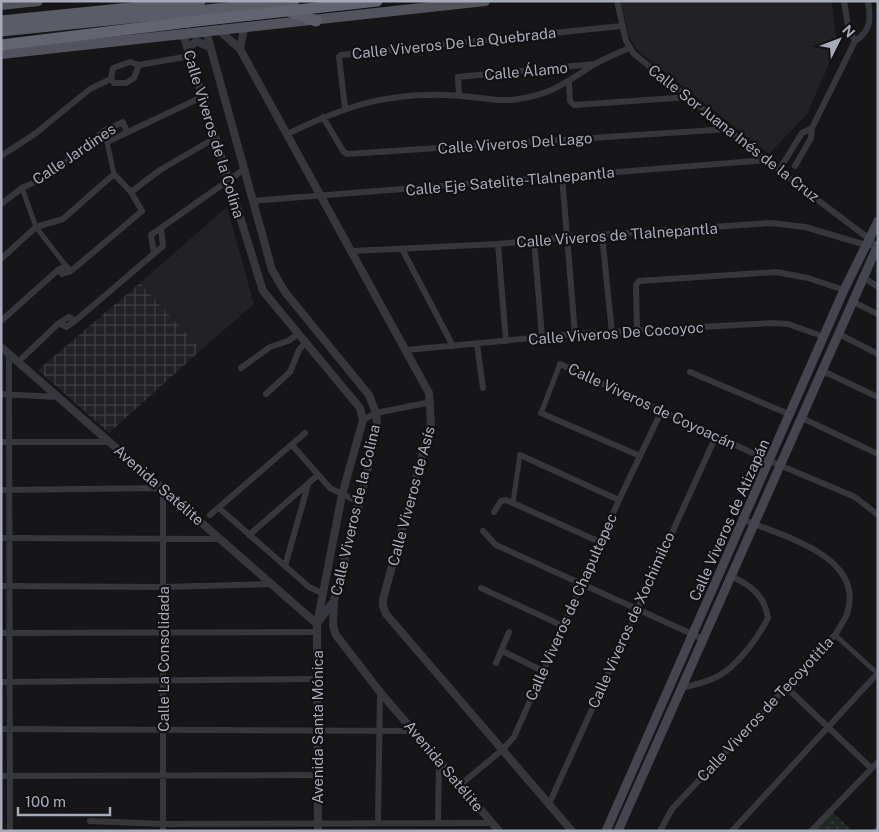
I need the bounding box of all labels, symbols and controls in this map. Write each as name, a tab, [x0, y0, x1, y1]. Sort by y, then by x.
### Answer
north arrow	[814, 15, 864, 65]
text: N	[839, 22, 858, 41]
street label: Calle Viveros De La Quebrada	[351, 24, 557, 62]
street label: Calle Viveros de la Colina	[180, 48, 248, 220]
street label: Calle Álamo	[483, 59, 569, 83]
street label: Calle Sor Juana Inés de la Cruz	[645, 61, 823, 205]
street label: Calle Jardines	[29, 120, 119, 188]
street label: Calle Viveros Del Lago	[437, 129, 593, 157]
street label: Calle Eje Satelite-Tlalnepantla	[405, 163, 615, 199]
street label: Calle Viveros de Tlalnepantla	[516, 219, 718, 251]
street label: Calle Viveros De Cocoyoc	[528, 318, 704, 348]
street label: Calle Viveros de Coyoacán	[566, 360, 738, 452]
street label: Calle Viveros de la Colina	[327, 423, 383, 597]
street label: Calle Viveros de Asís	[384, 424, 438, 568]
street label: Calle Viveros de Atizapán	[686, 436, 772, 604]
street label: Avenida Satélite	[111, 441, 207, 529]
street label: Calle Viveros de Chapultepec	[522, 511, 620, 703]
street label: Calle Viveros de Xochimilco	[584, 529, 678, 711]
street label: Calle La Consolidada	[155, 586, 172, 732]
street label: Calle Viveros de Tecoyotitla	[693, 633, 837, 785]
street label: Avenida Santa Mónica	[309, 650, 326, 804]
street label: Avenida Satélite	[401, 717, 487, 815]
scale bar	[18, 784, 110, 816]
text: 100 m	[25, 793, 66, 810]

